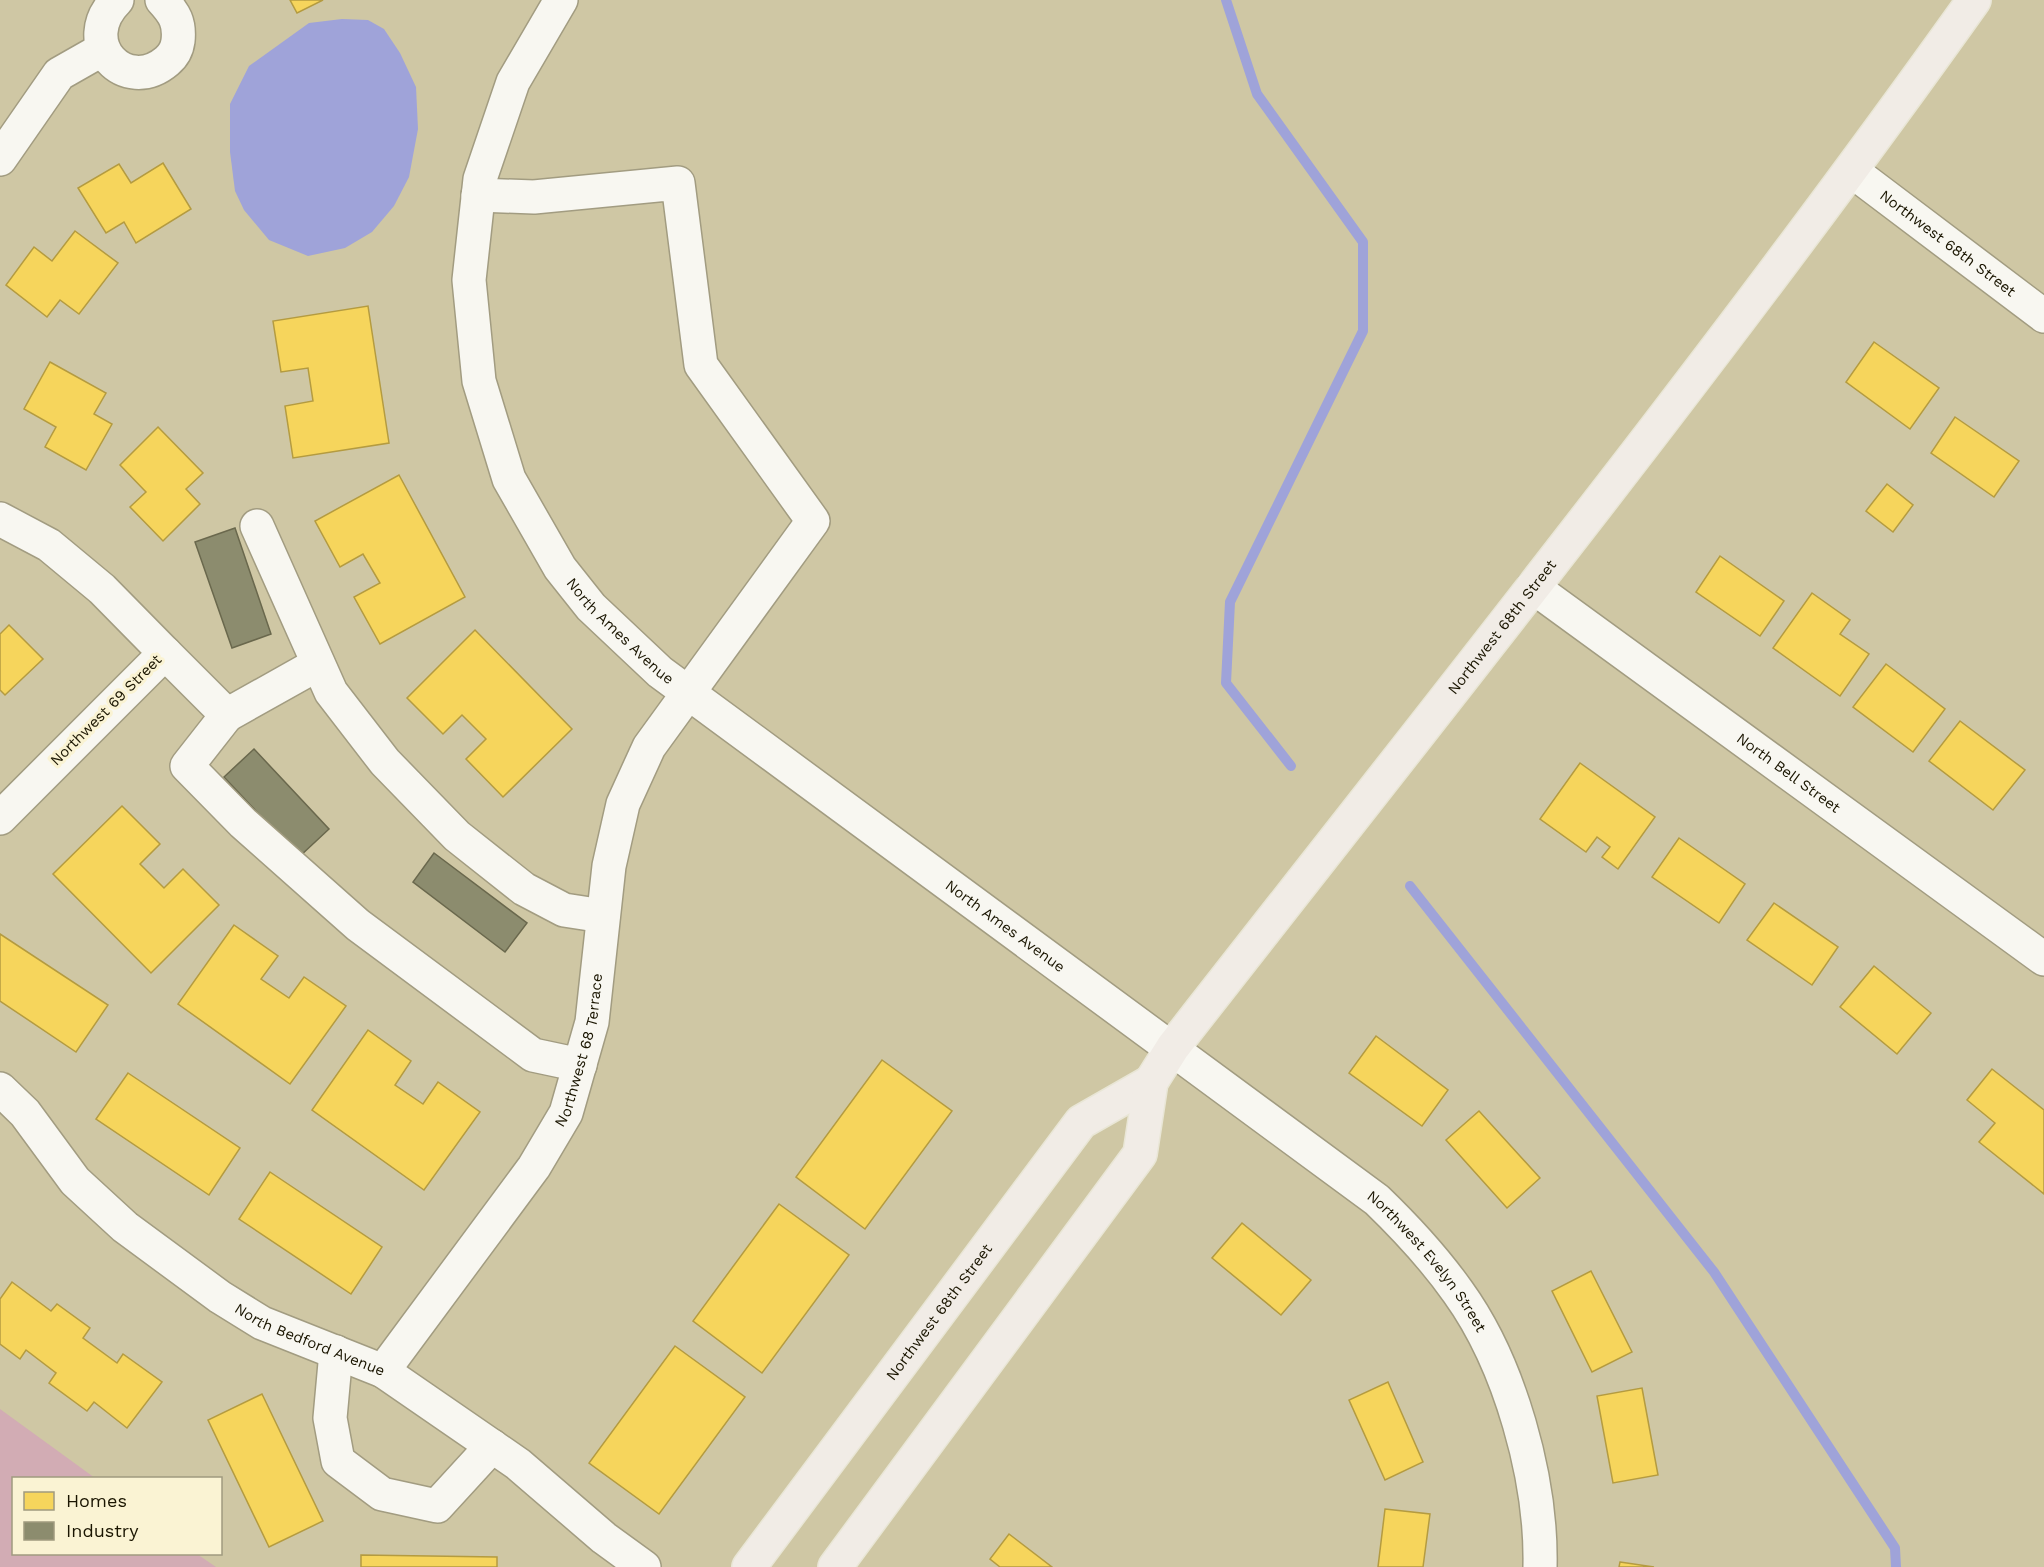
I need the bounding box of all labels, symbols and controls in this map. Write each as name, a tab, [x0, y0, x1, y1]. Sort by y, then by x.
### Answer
street label: Northwest 68th Street	[1876, 186, 2020, 301]
street label: Northwest 68th Street	[1444, 556, 1560, 698]
street label: North Ames Avenue	[562, 574, 677, 688]
street label: Northwest 69 Street	[47, 650, 166, 769]
street label: North Bell Street	[1733, 729, 1844, 817]
street label: North Ames Avenue	[942, 876, 1069, 976]
street label: Northwest 68 Terrace	[551, 972, 606, 1130]
street label: Northwest Evelyn Street	[1364, 1187, 1490, 1336]
street label: Northwest 68th Street	[882, 1240, 996, 1384]
street label: North Bedford Avenue	[232, 1299, 388, 1380]
legend	[12, 1477, 222, 1555]
text: Homes	[66, 1490, 127, 1511]
text: Industry	[66, 1520, 139, 1541]

